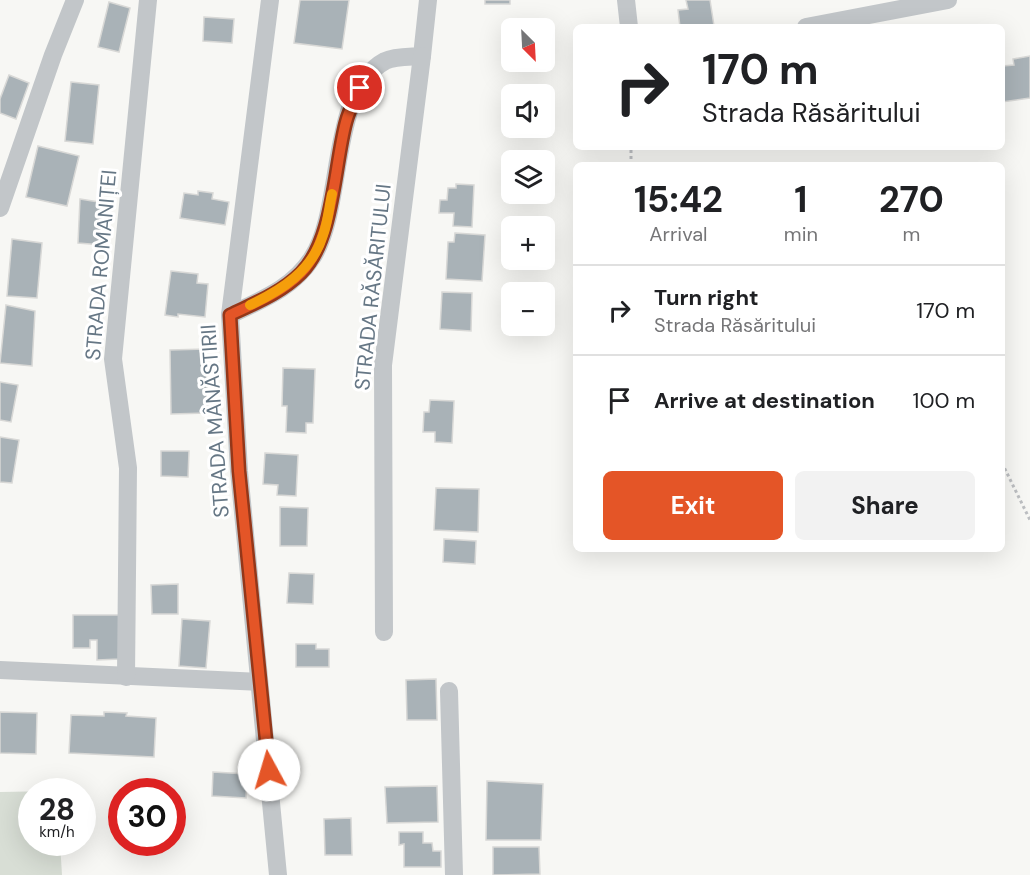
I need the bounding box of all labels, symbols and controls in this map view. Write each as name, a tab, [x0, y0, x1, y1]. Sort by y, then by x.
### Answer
north arrow	[501, 18, 555, 72]
map controls	[501, 18, 555, 336]
text: 170 m	[702, 42, 819, 97]
icon: right	[603, 48, 681, 126]
pin	[334, 62, 385, 113]
icon: arrive	[343, 71, 376, 104]
button: sound	[501, 84, 555, 138]
text: Strada Răsăritului	[702, 95, 921, 130]
button: layers	[501, 150, 555, 204]
street label: STRADA ROMANIȚEI	[79, 169, 123, 361]
text: 15:42	[634, 176, 723, 223]
text: 1	[794, 176, 807, 223]
text: 270	[879, 176, 944, 223]
street label: STRADA RĂSĂRITULUI	[348, 182, 398, 392]
button: +	[501, 216, 555, 270]
text: Arrival	[649, 221, 708, 247]
text: min	[784, 221, 818, 247]
text: m	[903, 221, 920, 247]
button: −	[501, 282, 555, 336]
text: Turn right	[654, 283, 759, 312]
icon: right	[603, 294, 636, 327]
text: 170 m	[916, 296, 975, 325]
text: Strada Răsăritului	[654, 312, 816, 338]
street label: STRADA MÂNĂSTIRII	[194, 323, 236, 519]
icon: arrive	[603, 384, 636, 417]
text: Arrive at destination	[654, 386, 875, 415]
text: 100 m	[913, 386, 975, 415]
button: Exit	[603, 471, 783, 540]
button: Share	[795, 471, 975, 540]
position arrow	[237, 738, 301, 802]
speed limit sign: 30	[108, 778, 186, 856]
text: 28	[39, 790, 75, 829]
text: km/h	[39, 822, 75, 842]

